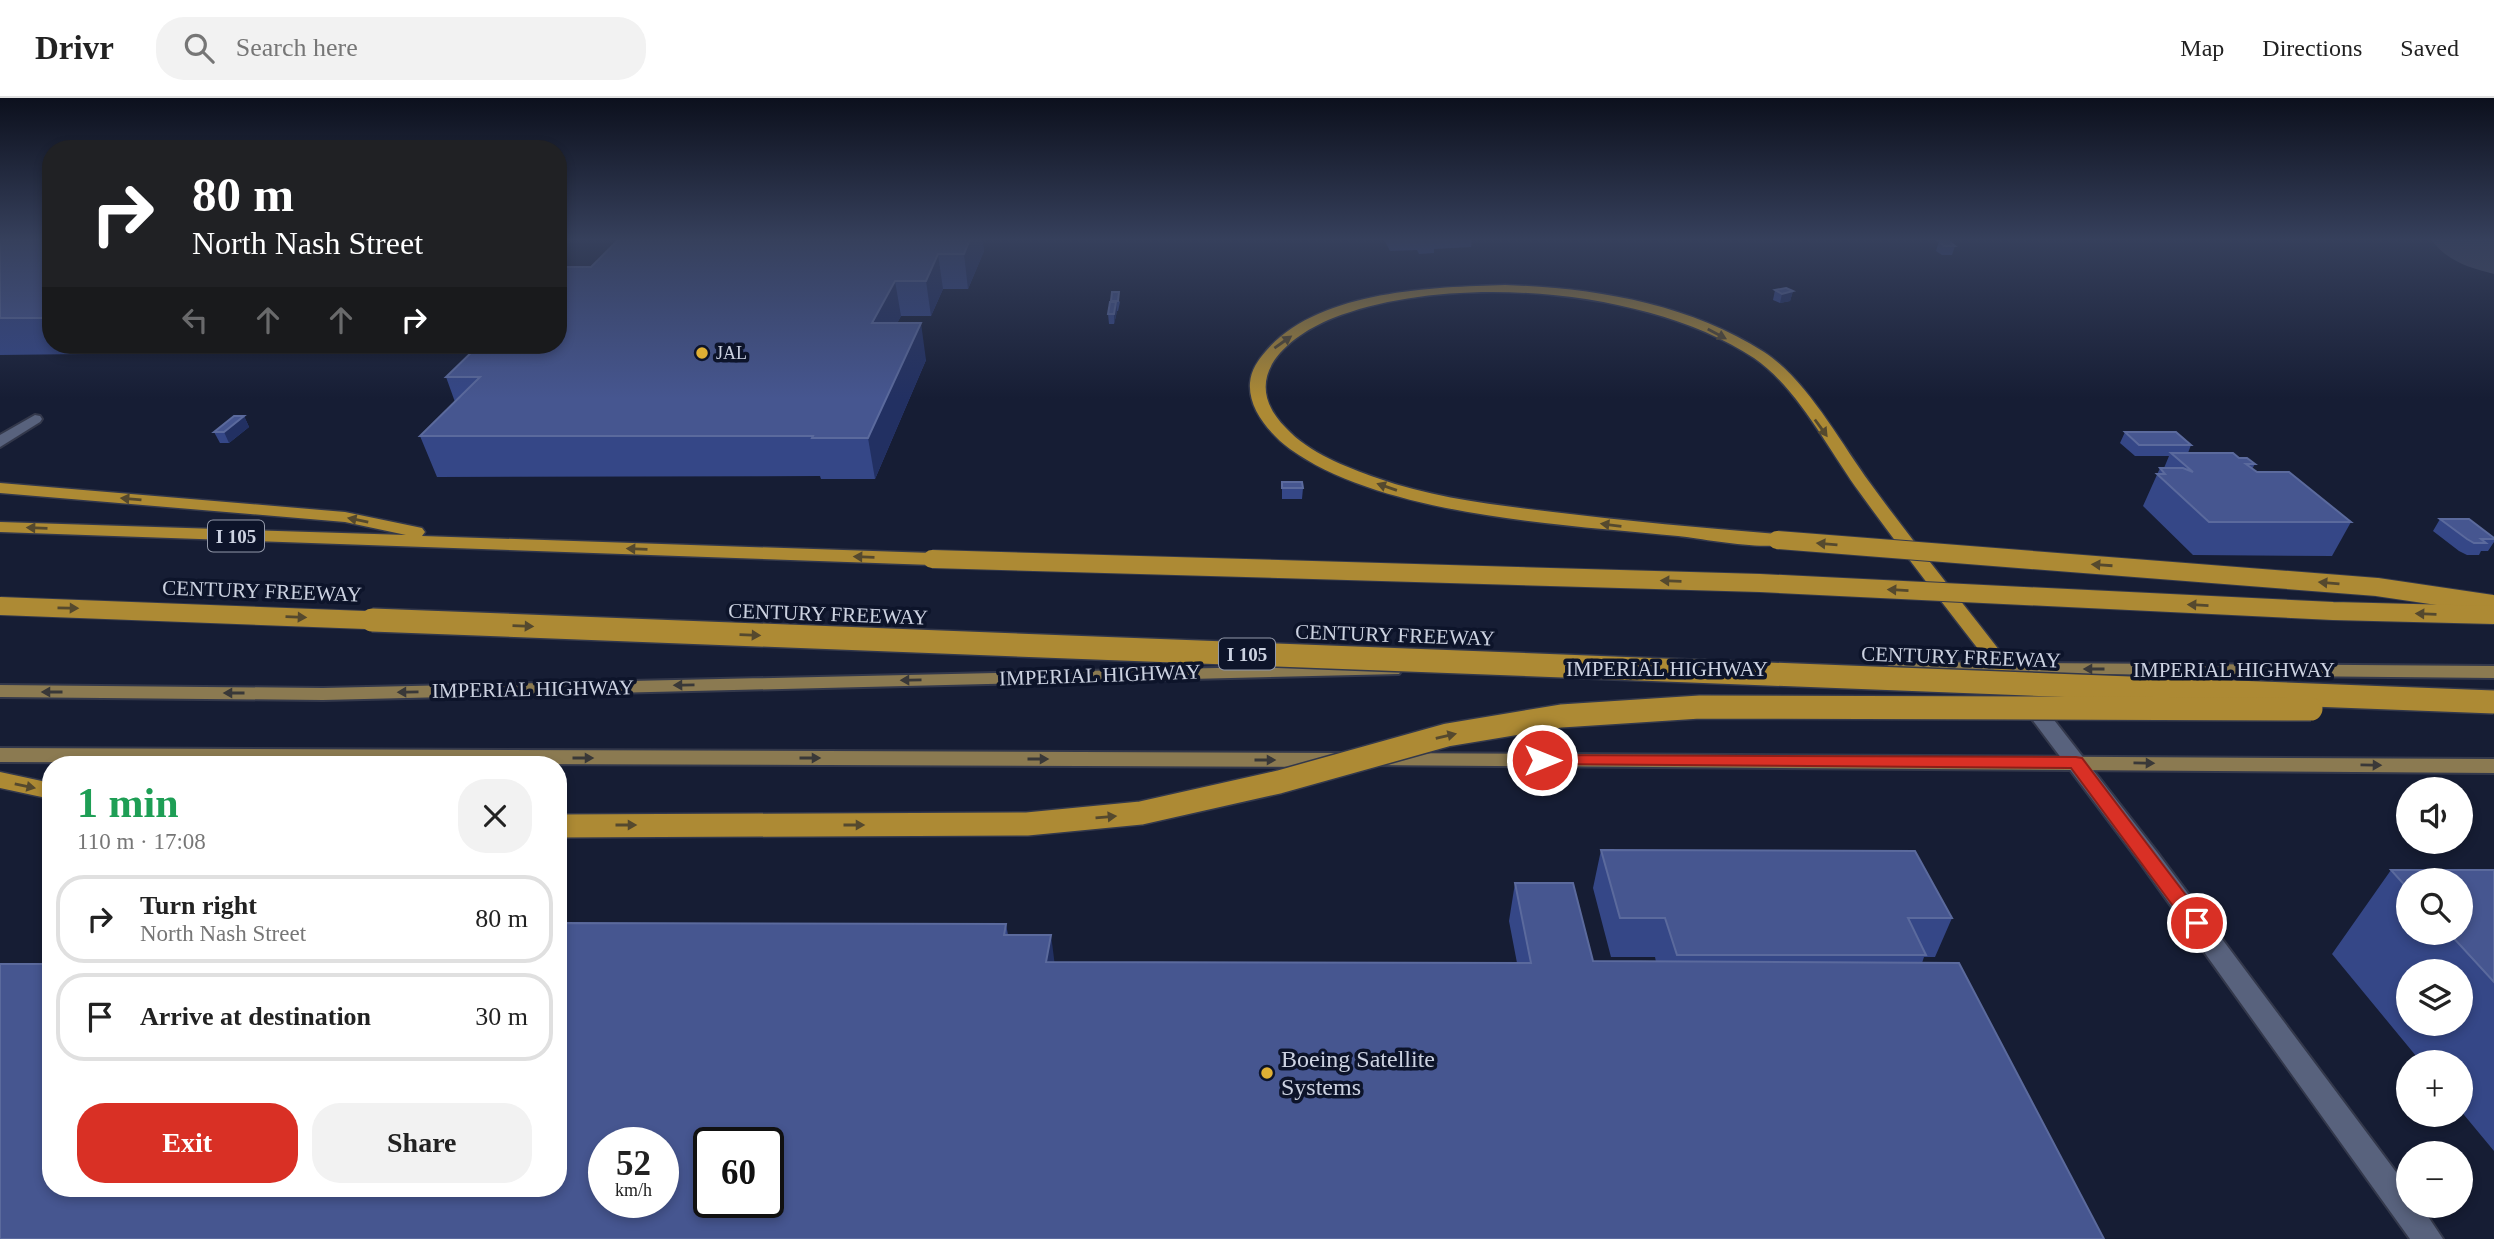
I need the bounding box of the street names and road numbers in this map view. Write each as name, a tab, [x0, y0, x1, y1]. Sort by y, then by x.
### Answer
road number: I 105	[208, 520, 264, 551]
street label: CENTURY FREEWAY	[162, 576, 362, 606]
street label: CENTURY FREEWAY	[728, 599, 928, 629]
street label: CENTURY FREEWAY	[1295, 620, 1495, 650]
road number: I 105	[1219, 638, 1275, 670]
street label: CENTURY FREEWAY	[1861, 642, 2061, 672]
street label: IMPERIAL HIGHWAY	[1566, 657, 1768, 681]
street label: IMPERIAL HIGHWAY	[2133, 658, 2335, 682]
street label: IMPERIAL HIGHWAY	[999, 659, 1201, 691]
street label: IMPERIAL HIGHWAY	[432, 675, 634, 703]

